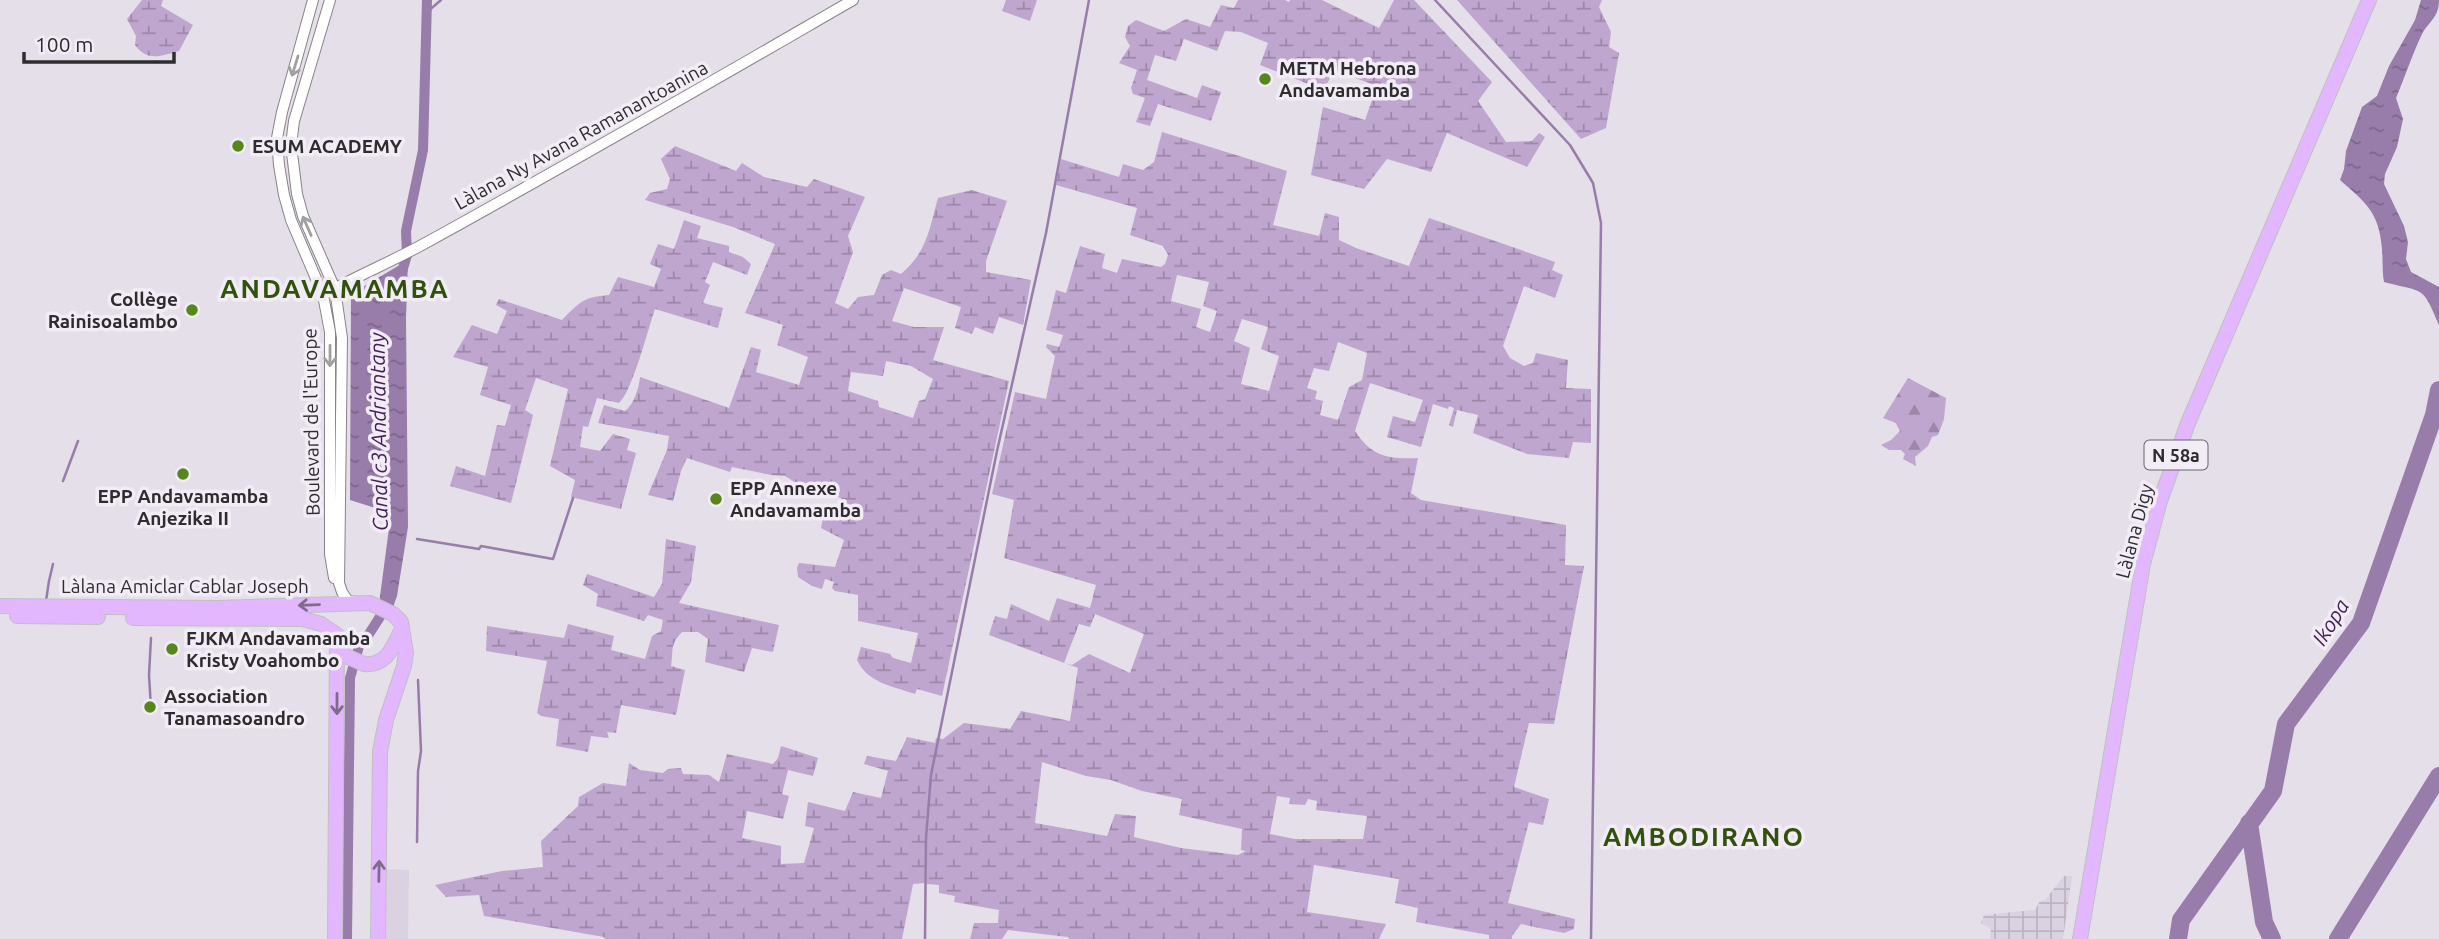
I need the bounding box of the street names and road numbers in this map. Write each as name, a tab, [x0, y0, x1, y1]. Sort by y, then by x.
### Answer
street label: Làlana Ny Avana Ramanantoanina	[451, 56, 711, 214]
street label: Boulevard de l'Europe	[298, 328, 324, 516]
road number: N 58a	[2144, 440, 2208, 470]
street label: Làlana Digy	[2111, 481, 2157, 581]
street label: Làlana Amiclar Cablar Joseph	[61, 575, 309, 597]

